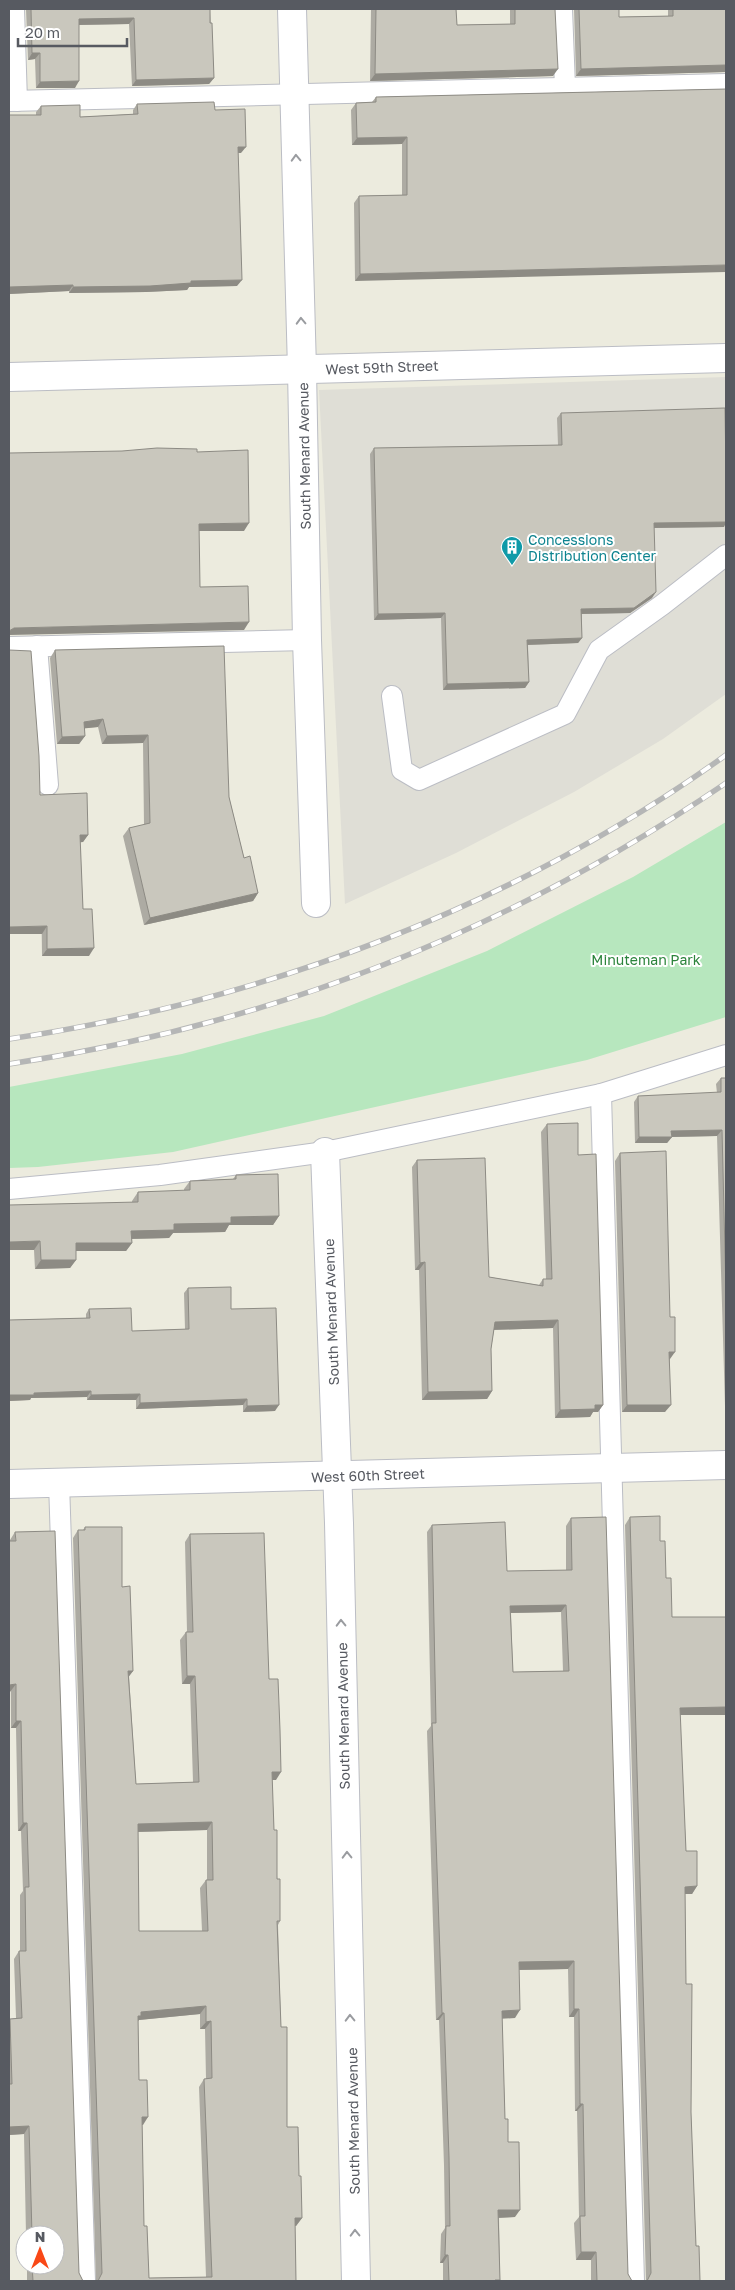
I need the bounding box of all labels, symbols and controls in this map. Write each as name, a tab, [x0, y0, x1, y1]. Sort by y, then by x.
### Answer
scale bar	[18, 15, 126, 47]
text: 20 m	[25, 23, 60, 41]
one-way arrow	[291, 154, 301, 162]
one-way arrow	[296, 316, 306, 324]
street label: West 59th Street	[325, 357, 439, 377]
street label: South Menard Avenue	[294, 382, 314, 530]
place label: Concessions Distribution Center	[528, 531, 657, 564]
building icon: Concessions Distribution Center	[500, 535, 524, 566]
park label: Minuteman Park	[591, 951, 701, 968]
street label: South Menard Avenue	[320, 1238, 342, 1386]
street label: West 60th Street	[311, 1465, 425, 1485]
one-way arrow	[336, 1618, 346, 1626]
street label: South Menard Avenue	[333, 1642, 353, 1790]
one-way arrow	[341, 1851, 352, 1859]
one-way arrow	[345, 2013, 356, 2021]
street label: South Menard Avenue	[343, 2047, 363, 2195]
north arrow	[15, 2225, 65, 2275]
text: N	[35, 2228, 45, 2245]
one-way arrow	[350, 2228, 361, 2236]

